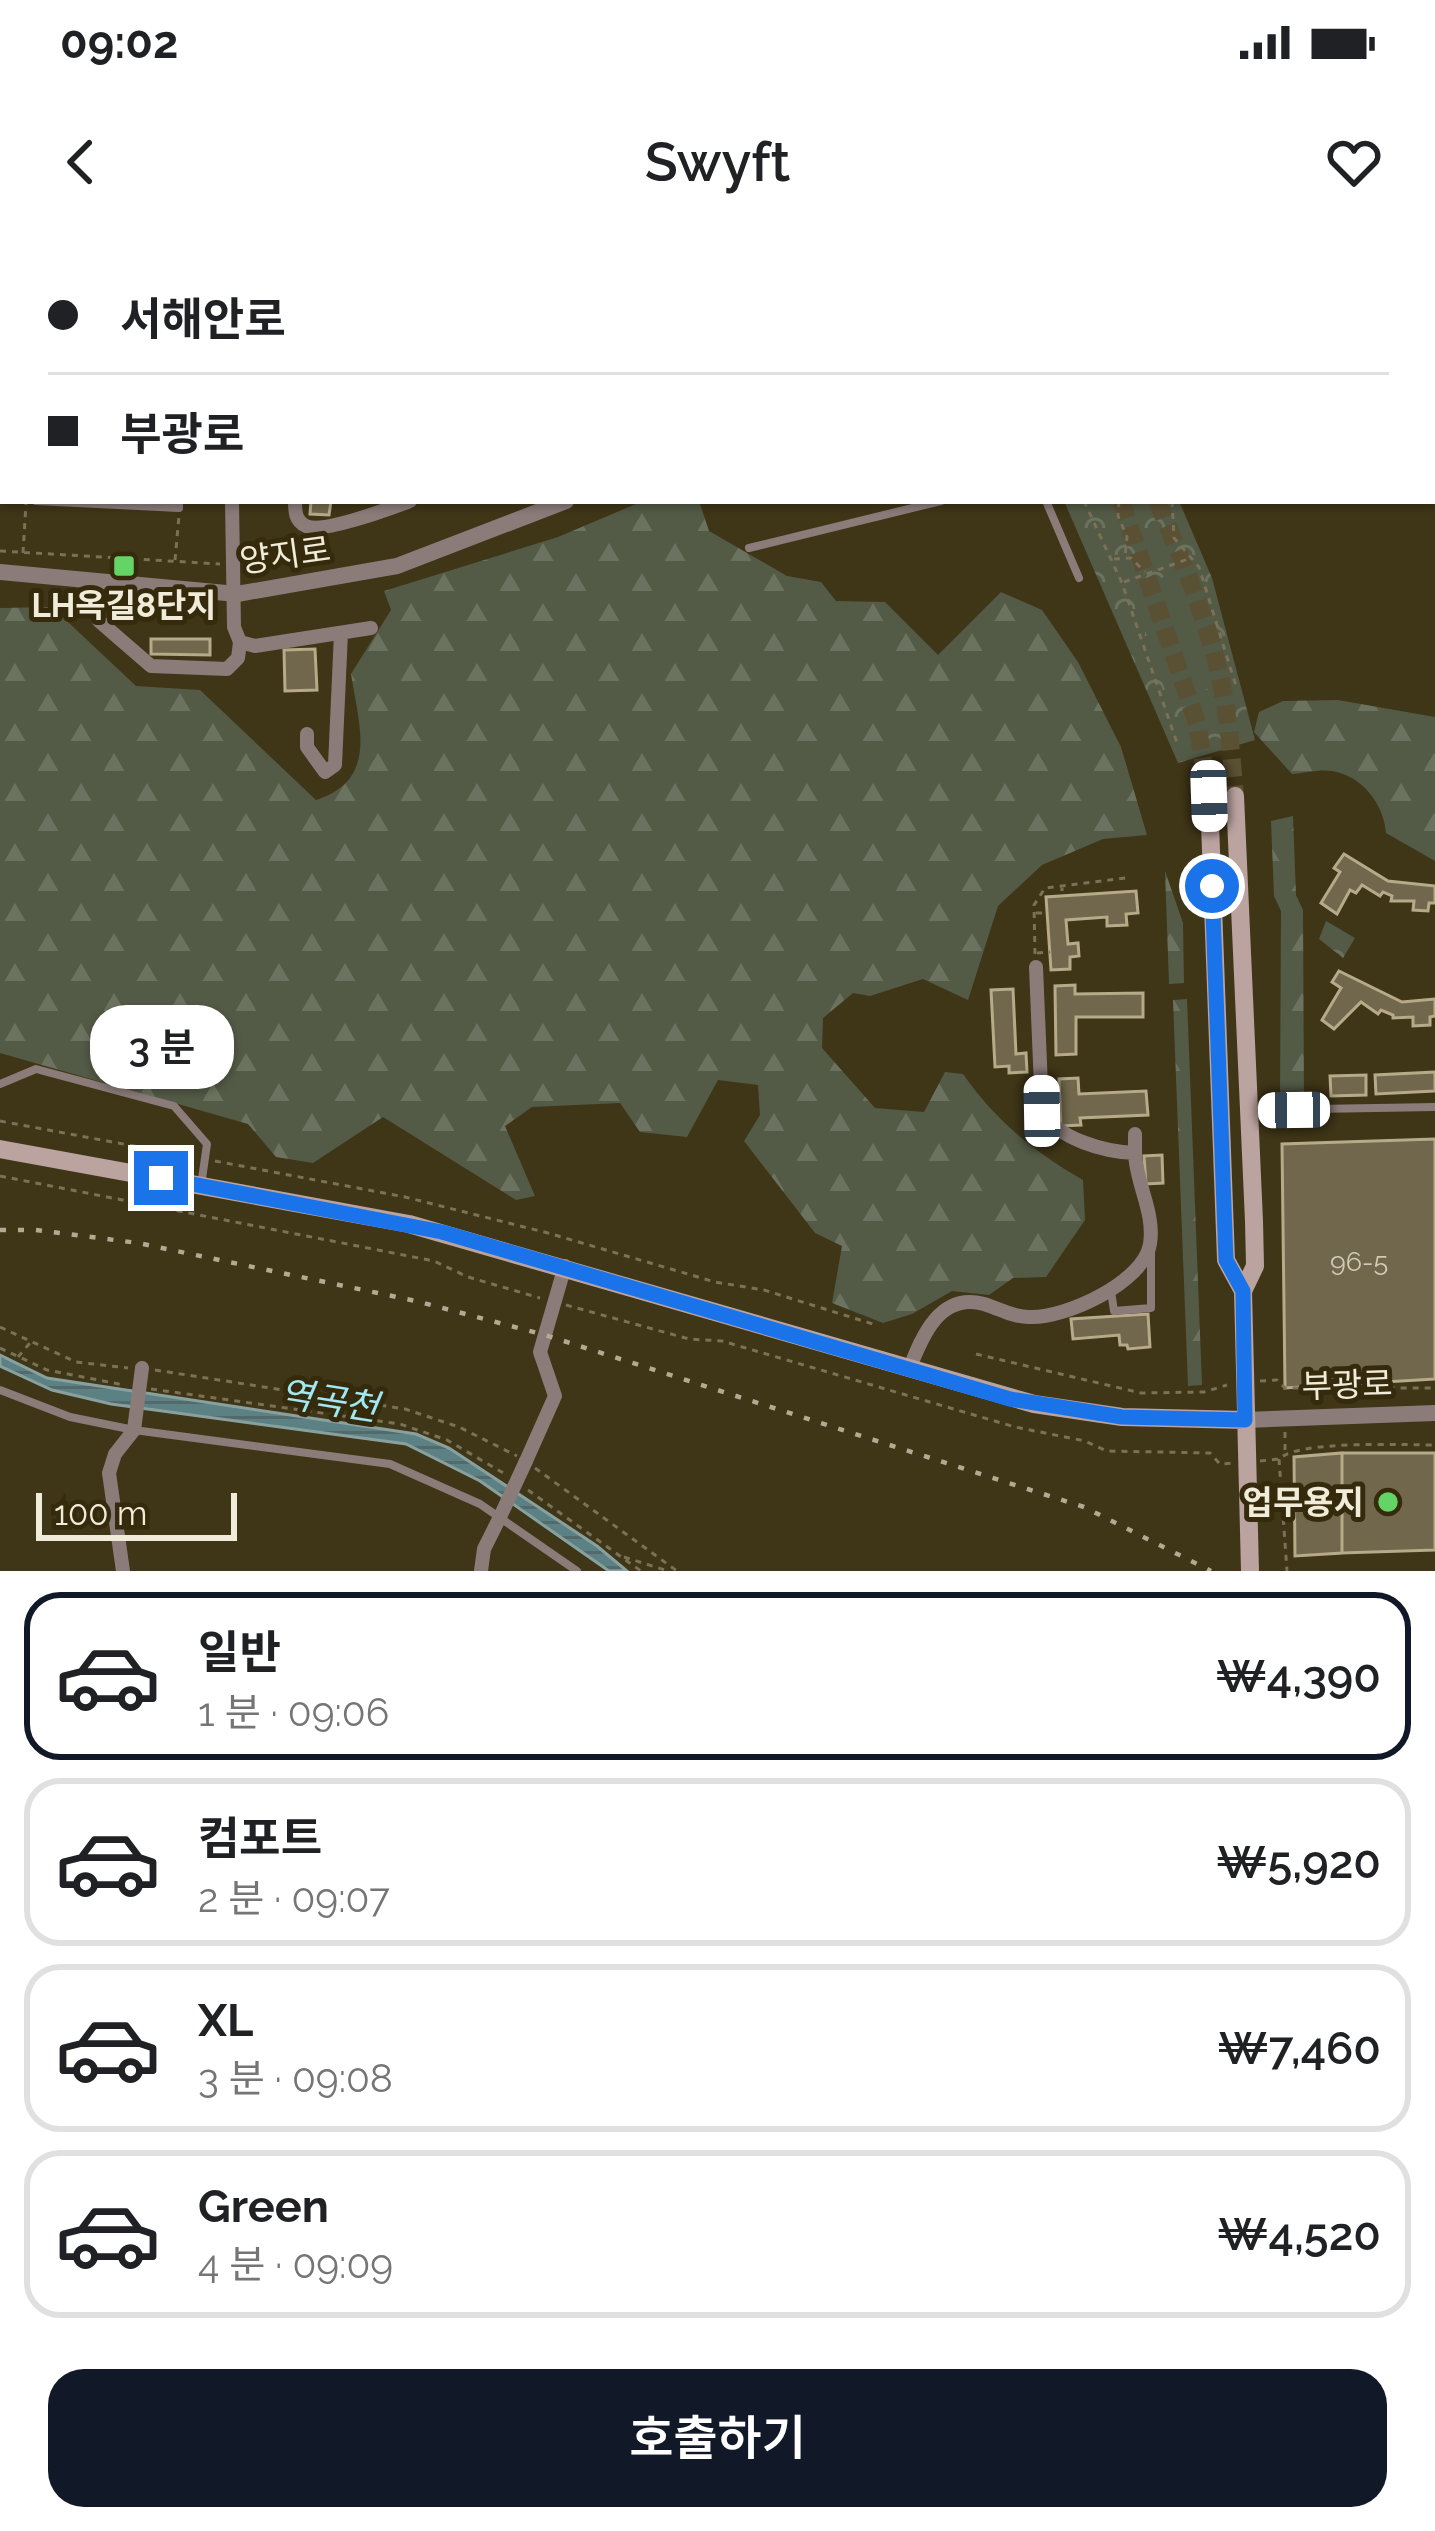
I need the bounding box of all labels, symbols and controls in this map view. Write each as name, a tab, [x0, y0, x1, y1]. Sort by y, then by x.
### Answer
text: 09:02	[60, 16, 178, 69]
icon: back	[48, 129, 114, 195]
icon: heart	[1321, 129, 1387, 195]
text: Swyft	[645, 130, 790, 194]
text: 서해안로	[120, 293, 286, 346]
text: 부광로	[120, 408, 244, 461]
street label: 양지로	[237, 529, 333, 581]
marker: LH옥길8단지	[111, 553, 137, 579]
place label: LH옥길8단지	[31, 586, 217, 625]
car	[1190, 759, 1228, 833]
route start	[1185, 859, 1239, 913]
callout: 3 분	[89, 1004, 233, 1088]
text: 3 분	[129, 1024, 195, 1070]
car	[1023, 1075, 1061, 1147]
car	[1258, 1091, 1330, 1129]
route end	[134, 1151, 188, 1205]
house number: 96-5	[1330, 1246, 1388, 1277]
street label: 부광로	[1301, 1364, 1393, 1406]
water label: 역곡천	[277, 1371, 385, 1429]
place label: 업무용지	[1243, 1483, 1364, 1522]
scale bar	[36, 1487, 237, 1540]
marker: 업무용지	[1375, 1489, 1401, 1515]
text: 100 m	[54, 1494, 147, 1533]
icon: car	[54, 1622, 162, 1730]
text: 일반	[198, 1626, 281, 1679]
text: ₩4,390	[1215, 1650, 1381, 1703]
text: 1 분 · 09:06	[198, 1689, 389, 1735]
icon: car	[54, 1808, 162, 1916]
text: 컴포트	[198, 1812, 322, 1865]
text: ₩5,920	[1216, 1836, 1381, 1889]
text: 2 분 · 09:07	[198, 1875, 390, 1921]
icon: car	[54, 1994, 162, 2102]
text: XL	[198, 1994, 253, 2047]
text: ₩7,460	[1217, 2022, 1381, 2075]
text: 3 분 · 09:08	[198, 2055, 393, 2101]
icon: car	[54, 2180, 162, 2288]
text: Green	[198, 2180, 329, 2233]
text: ₩4,520	[1217, 2208, 1381, 2261]
text: 4 분 · 09:09	[198, 2241, 393, 2287]
button: 호출하기	[48, 2369, 1387, 2507]

